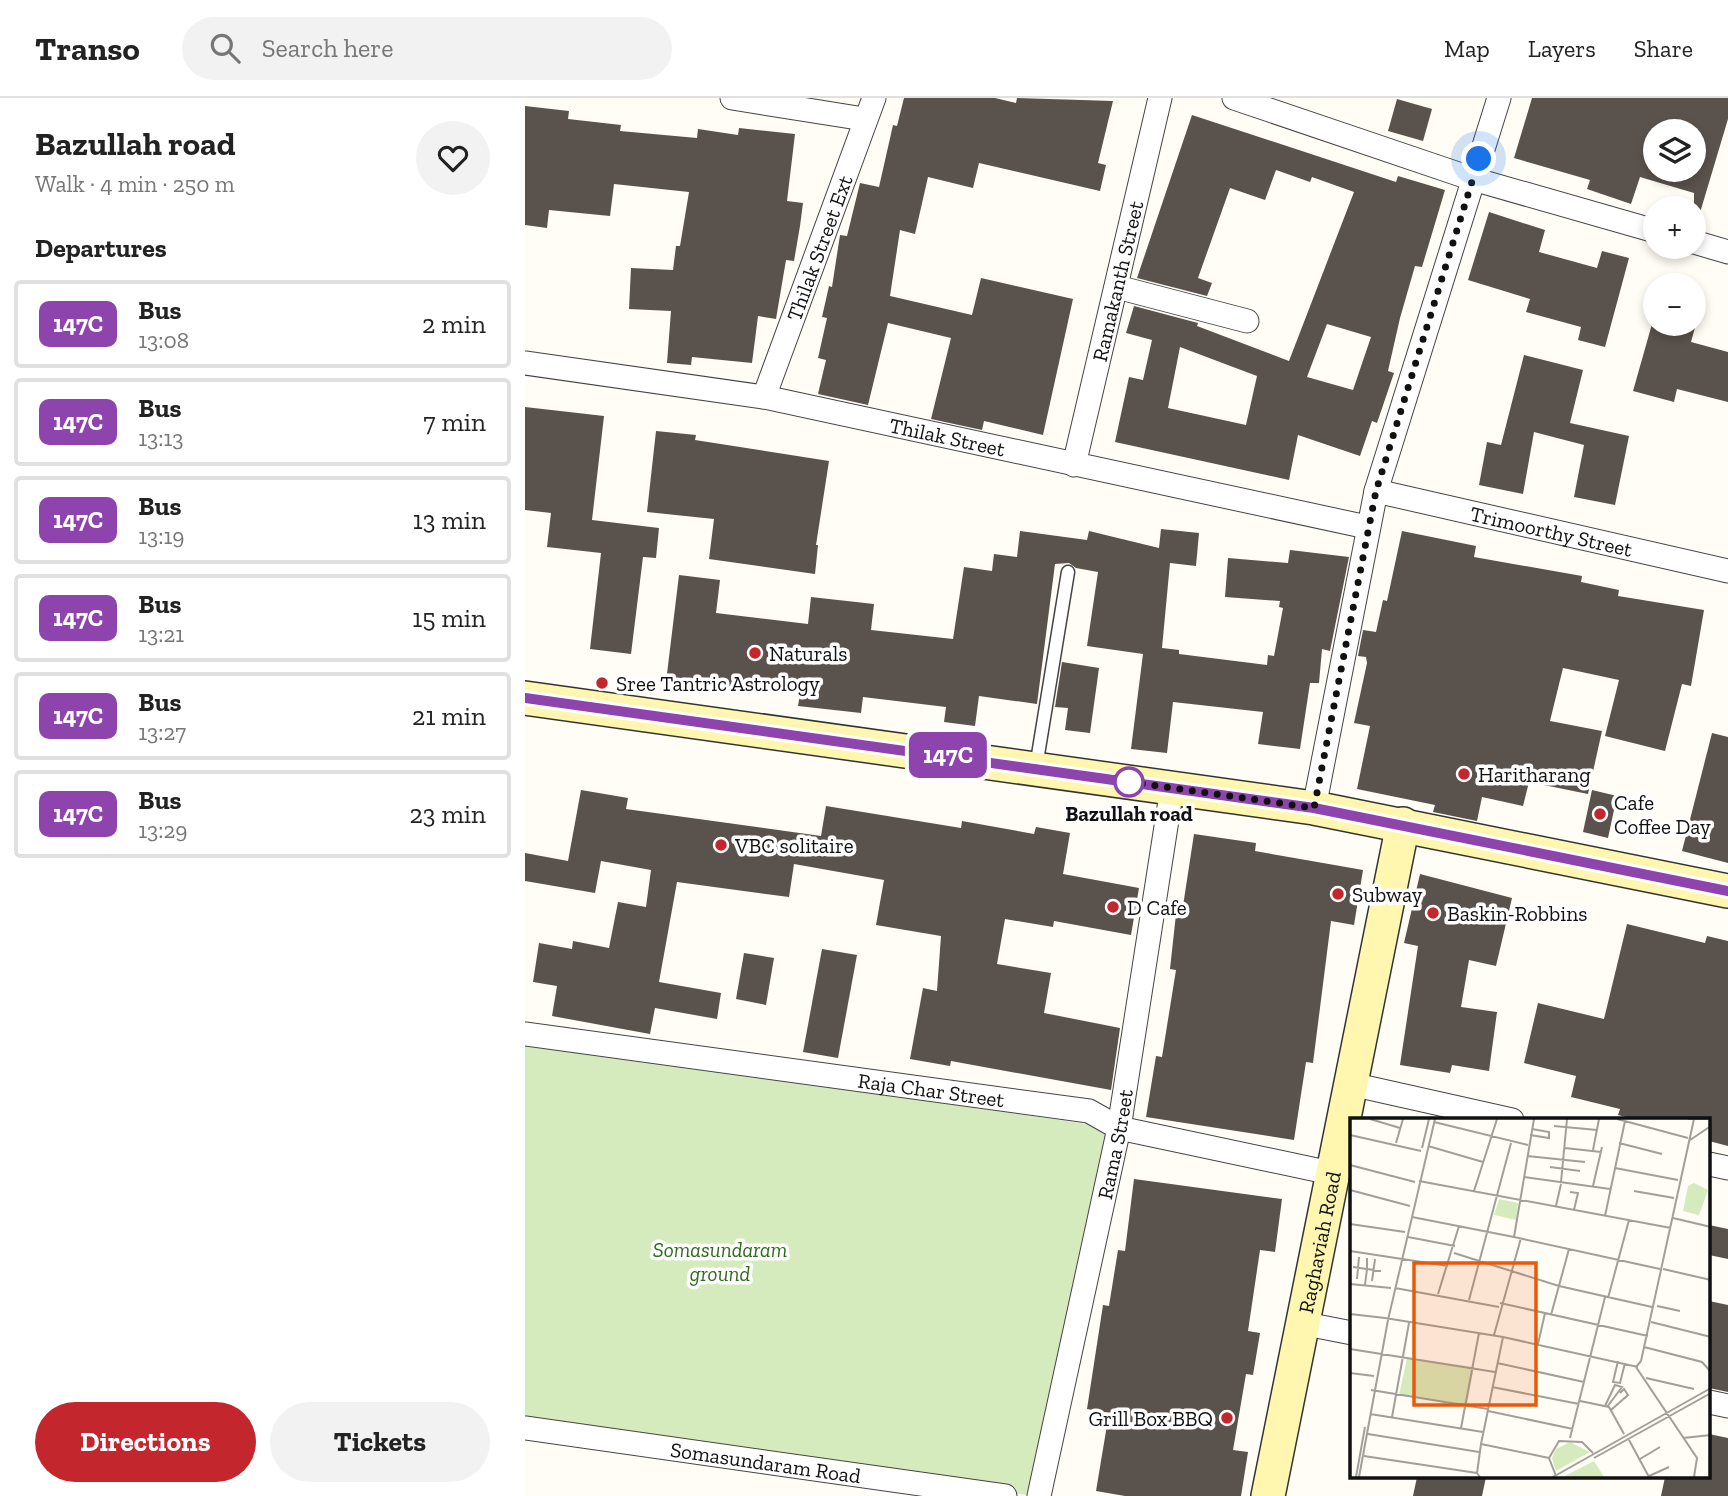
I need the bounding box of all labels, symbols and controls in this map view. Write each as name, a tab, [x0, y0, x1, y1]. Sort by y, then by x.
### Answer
search box	[182, 17, 672, 80]
text: Transo	[35, 29, 140, 68]
icon: search	[206, 29, 244, 67]
text: Search here	[262, 32, 393, 64]
text: Map	[1444, 34, 1490, 63]
text: Layers	[1528, 34, 1596, 63]
text: Share	[1634, 34, 1693, 63]
map controls	[1643, 119, 1706, 336]
button: layers	[1643, 119, 1706, 182]
button: heart	[416, 121, 490, 195]
text: Bazullah road	[35, 124, 235, 163]
your location	[1461, 141, 1496, 176]
text: Walk · 4 min · 250 m	[35, 170, 235, 198]
street label: Thilak Street Ext	[781, 171, 857, 324]
button: +	[1643, 196, 1706, 259]
street label: Ramakanth Street	[1086, 198, 1148, 364]
text: Departures	[35, 232, 167, 264]
button: −	[1643, 273, 1706, 336]
text: Bus	[138, 294, 182, 326]
text: 2 min	[422, 308, 486, 340]
text: 147C	[53, 309, 103, 338]
text: 13:08	[138, 326, 189, 354]
text: Bus	[138, 392, 182, 424]
text: 7 min	[423, 406, 486, 438]
text: 147C	[53, 407, 103, 436]
street label: Thilak Street	[887, 412, 1008, 461]
text: 13:13	[138, 424, 184, 452]
text: Bus	[138, 490, 182, 522]
street label: Trimoorthy Street	[1468, 500, 1635, 561]
text: 13 min	[413, 504, 486, 536]
text: 147C	[53, 505, 103, 534]
text: 13:19	[138, 522, 185, 550]
text: Bus	[138, 588, 182, 620]
text: 15 min	[412, 602, 486, 634]
text: 147C	[53, 603, 103, 632]
text: 13:21	[138, 620, 184, 648]
place label: Naturals	[769, 641, 847, 666]
marker: Naturals	[747, 645, 763, 661]
place label: Sree Tantric Astrology	[616, 671, 820, 696]
marker: Sree Tantric Astrology	[594, 675, 610, 691]
text: Bus	[138, 686, 182, 718]
text: 21 min	[412, 700, 486, 732]
text: 147C	[53, 701, 103, 730]
text: 13:27	[138, 718, 186, 746]
line badge: 147C	[899, 732, 997, 778]
text: 147C	[923, 740, 973, 769]
place label: Haritharang	[1478, 762, 1591, 787]
marker: Haritharang	[1456, 766, 1472, 782]
marker: Bazullah road	[1114, 767, 1144, 797]
text: Bus	[138, 784, 182, 816]
place label: Cafe Coffee Day	[1614, 790, 1711, 839]
text: 23 min	[409, 798, 486, 830]
text: 147C	[53, 799, 103, 828]
place label: Bazullah road	[1065, 801, 1193, 826]
marker: Cafe Coffee Day	[1592, 806, 1608, 822]
text: 13:29	[138, 816, 188, 844]
place label: VBC solitaire	[734, 833, 854, 858]
marker: VBC solitaire	[713, 837, 729, 853]
place label: Subway	[1352, 882, 1423, 907]
marker: Subway	[1330, 886, 1346, 902]
place label: D Cafe	[1127, 895, 1187, 920]
marker: D Cafe	[1105, 899, 1121, 915]
place label: Baskin-Robbins	[1447, 901, 1587, 926]
marker: Baskin-Robbins	[1425, 905, 1441, 921]
street label: Raja Char Street	[856, 1067, 1006, 1112]
street label: Rama Street	[1091, 1087, 1137, 1201]
inset map	[1350, 1118, 1711, 1478]
street label: Raghaviah Road	[1293, 1168, 1346, 1315]
park label: Somasundaram ground	[653, 1237, 787, 1286]
button: Directions	[35, 1402, 256, 1482]
button: Tickets	[270, 1402, 490, 1482]
place label: Grill Box BBQ	[1088, 1406, 1213, 1431]
marker: Grill Box BBQ	[1219, 1410, 1235, 1426]
street label: Somasundaram Road	[669, 1436, 863, 1488]

